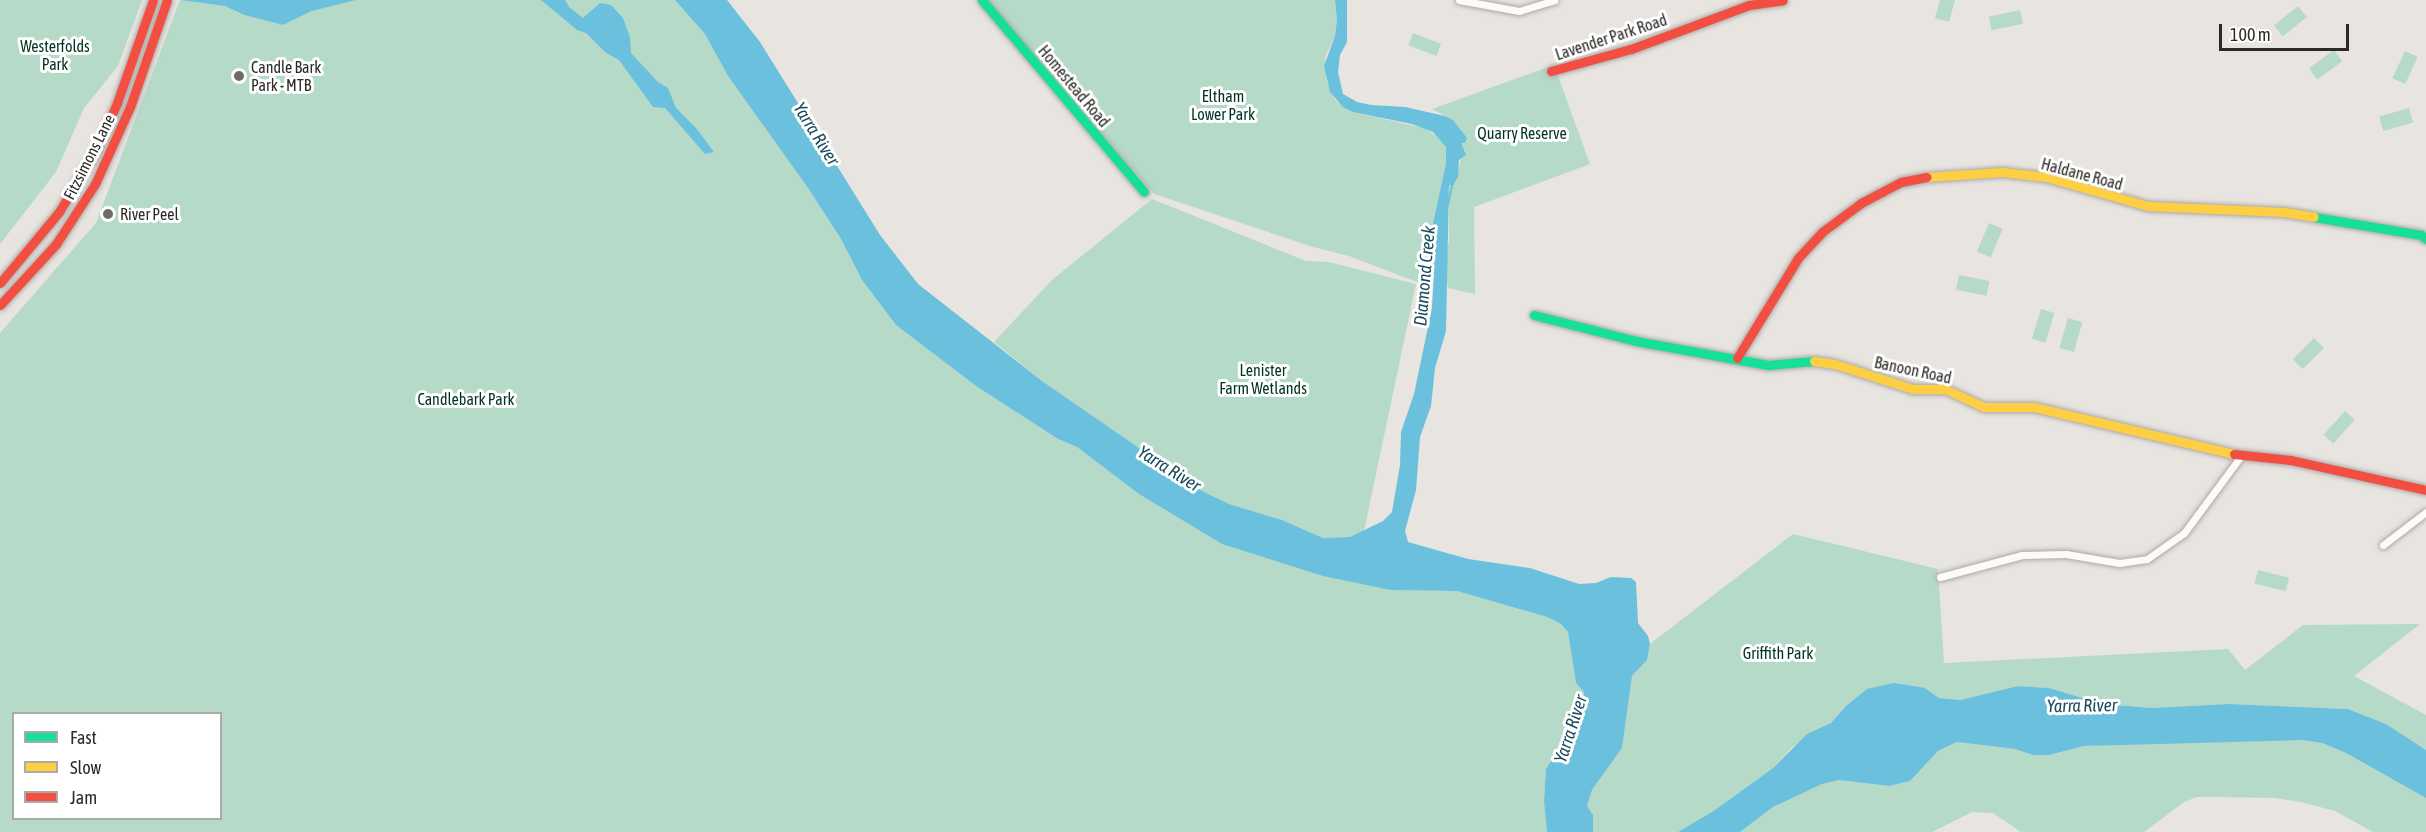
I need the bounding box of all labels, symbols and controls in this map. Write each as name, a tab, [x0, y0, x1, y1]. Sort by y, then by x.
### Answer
street label: Lavender Park Road	[1553, 10, 1669, 64]
scale bar	[2222, 12, 2352, 50]
text: 100 m	[2230, 24, 2271, 45]
park label: Westerfolds Park	[20, 36, 90, 74]
street label: Homestead Road	[1034, 41, 1114, 131]
place label: Candle Bark Park - MTB	[251, 57, 321, 95]
marker: Candle Bark Park - MTB	[232, 69, 246, 83]
park label: Eltham Lower Park	[1191, 86, 1255, 124]
water label: Yarra River	[788, 99, 844, 169]
street label: Fitzsimons Lane	[59, 111, 119, 203]
park label: Quarry Reserve	[1477, 123, 1567, 143]
street label: Haldane Road	[2039, 154, 2125, 194]
place label: River Peel	[120, 204, 179, 224]
marker: River Peel	[101, 207, 115, 221]
water label: Diamond Creek	[1410, 225, 1440, 327]
street label: Banoon Road	[1873, 352, 1953, 388]
park label: Lenister Farm Wetlands	[1219, 360, 1307, 398]
park label: Candlebark Park	[417, 389, 515, 409]
water label: Yarra River	[1134, 441, 1204, 497]
park label: Griffith Park	[1743, 643, 1813, 663]
water label: Yarra River	[1550, 692, 1592, 766]
water label: Yarra River	[2047, 695, 2117, 717]
legend	[12, 712, 222, 820]
text: Fast	[70, 727, 97, 748]
text: Slow	[70, 757, 101, 778]
text: Jam	[70, 787, 97, 808]

